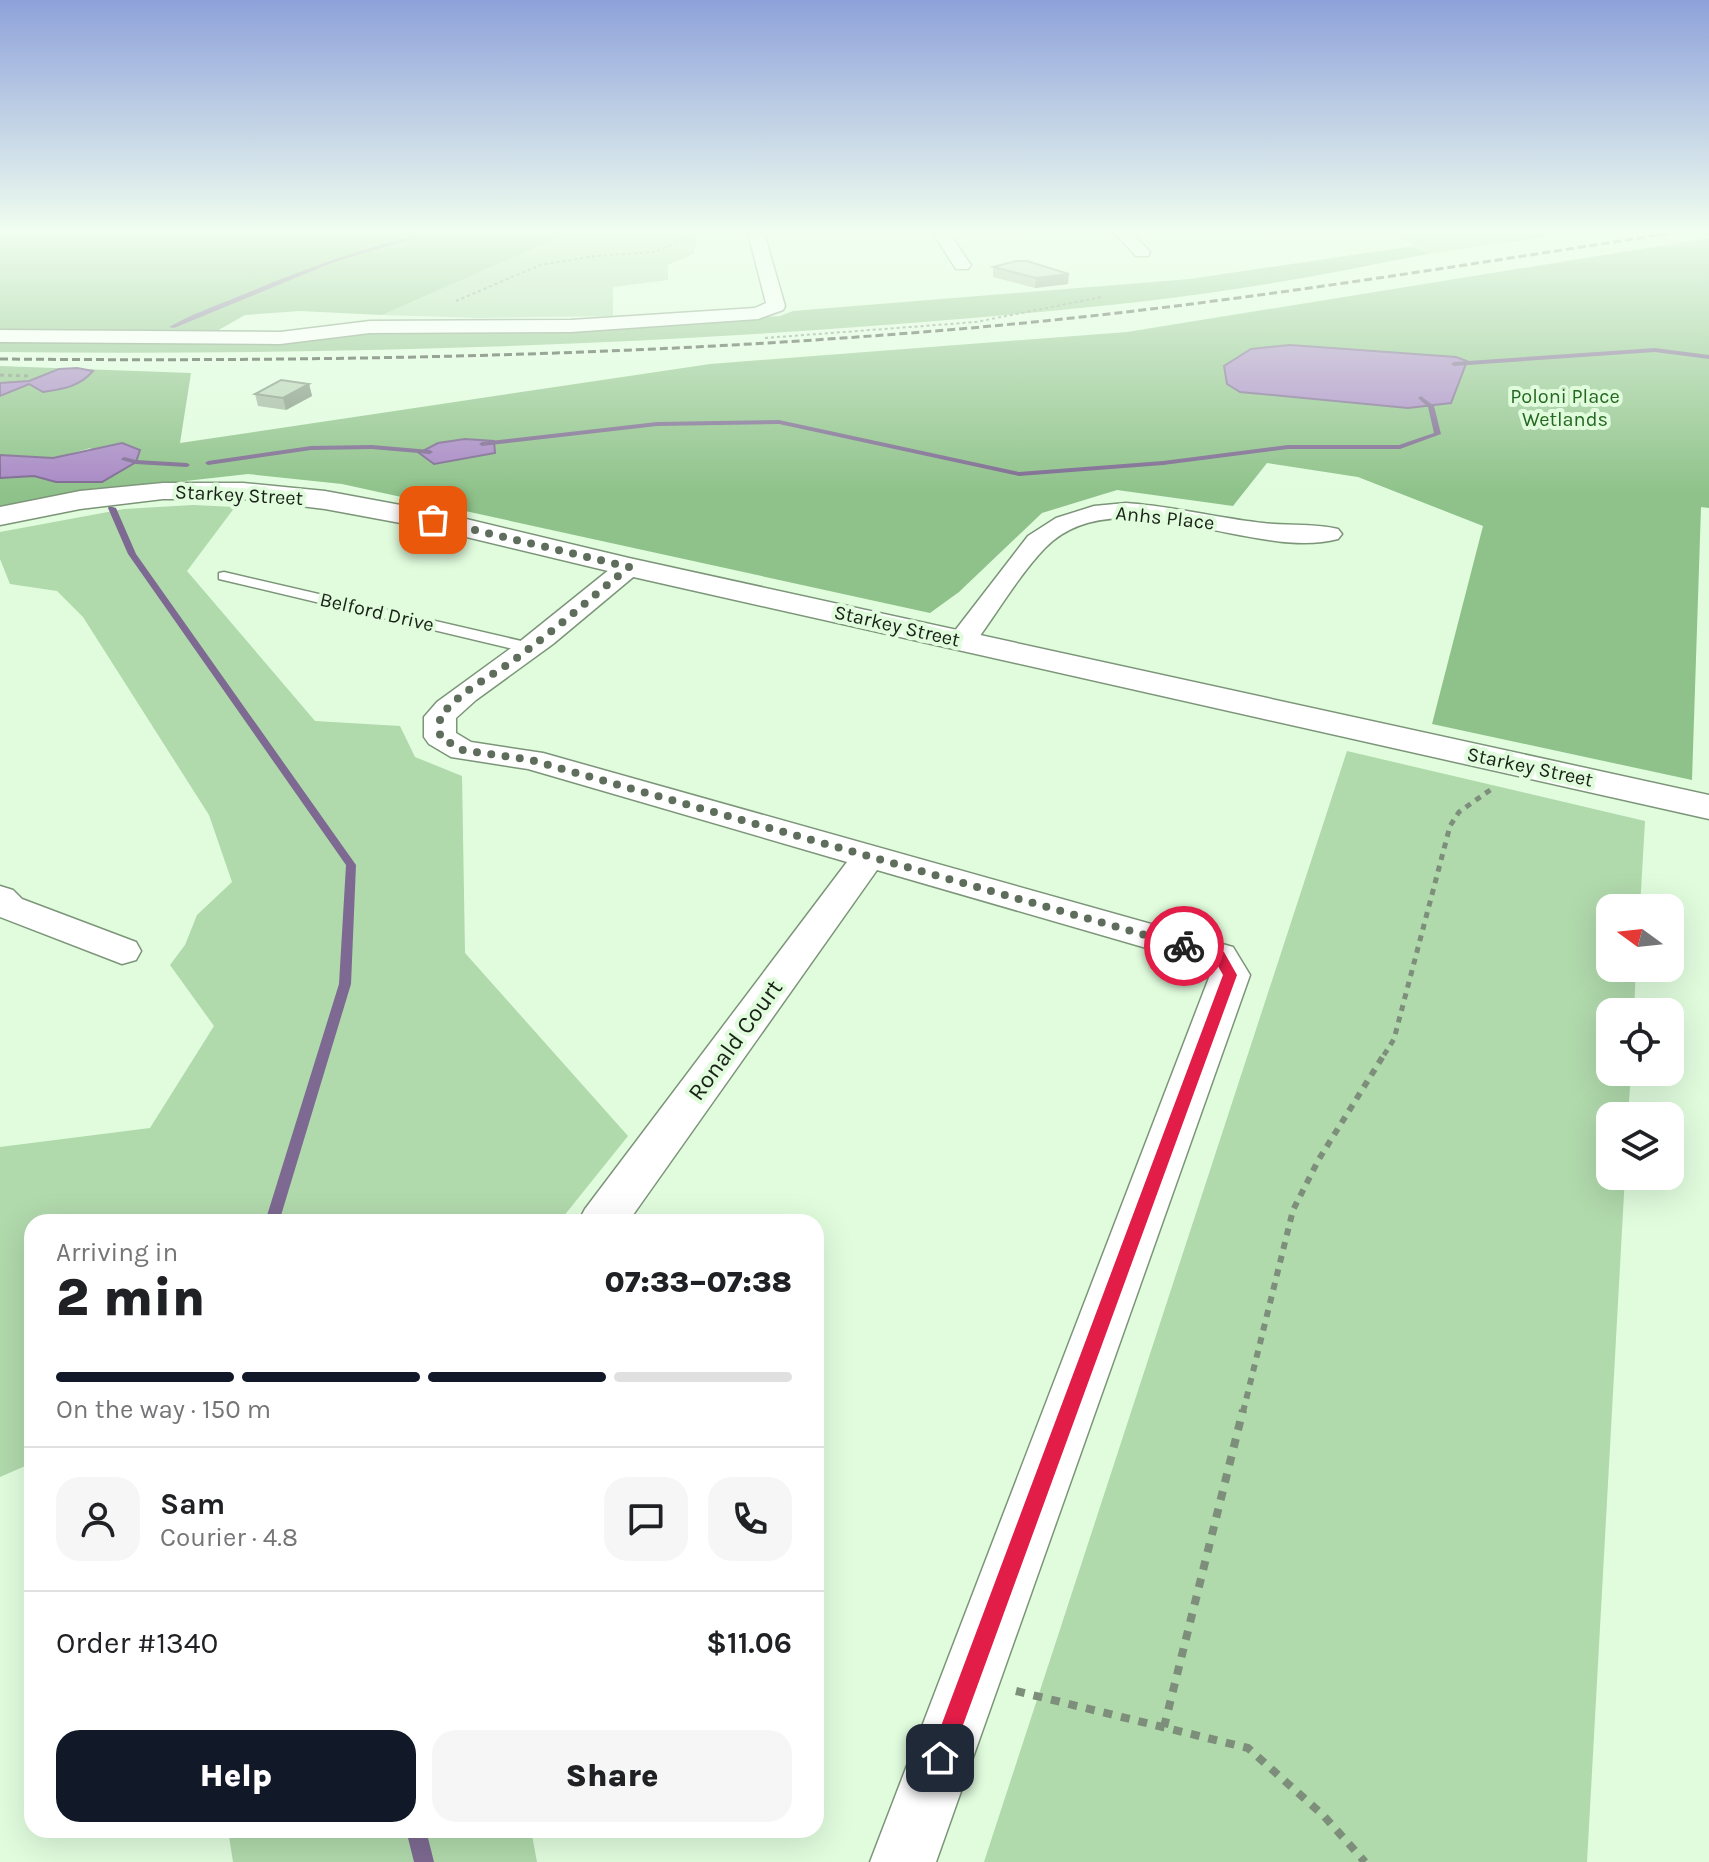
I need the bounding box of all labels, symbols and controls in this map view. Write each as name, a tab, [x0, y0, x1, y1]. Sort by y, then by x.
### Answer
park label: Poloni Place Wetlands	[1510, 385, 1620, 431]
street label: Starkey Street	[174, 480, 304, 510]
pin	[399, 486, 467, 554]
icon: bag	[411, 498, 455, 542]
street label: Anhs Place	[1114, 501, 1216, 535]
street label: Belford Drive	[318, 588, 436, 636]
street label: Starkey Street	[832, 600, 963, 652]
street label: Starkey Street	[1465, 742, 1596, 792]
north arrow	[1596, 894, 1684, 982]
map controls	[1596, 894, 1684, 1190]
courier	[1144, 906, 1224, 986]
icon: bike	[1162, 924, 1206, 968]
street label: Ronald Court	[682, 974, 788, 1106]
button: locate	[1596, 998, 1684, 1086]
button: layers	[1596, 1102, 1684, 1190]
text: Arriving in	[56, 1237, 178, 1268]
text: 07:33–07:38	[605, 1264, 792, 1300]
text: 2 min	[56, 1267, 205, 1328]
text: On the way · 150 m	[56, 1394, 271, 1425]
button: person	[56, 1477, 140, 1561]
button: chat	[604, 1477, 688, 1561]
button: phone	[708, 1477, 792, 1561]
text: Sam	[160, 1486, 225, 1522]
text: Courier · 4.8	[160, 1522, 298, 1553]
text: Order #1340	[56, 1625, 218, 1661]
text: $11.06	[706, 1625, 792, 1661]
pin	[906, 1724, 974, 1792]
button: Help	[56, 1730, 416, 1822]
button: Share	[432, 1730, 792, 1822]
icon: home	[918, 1736, 962, 1780]

